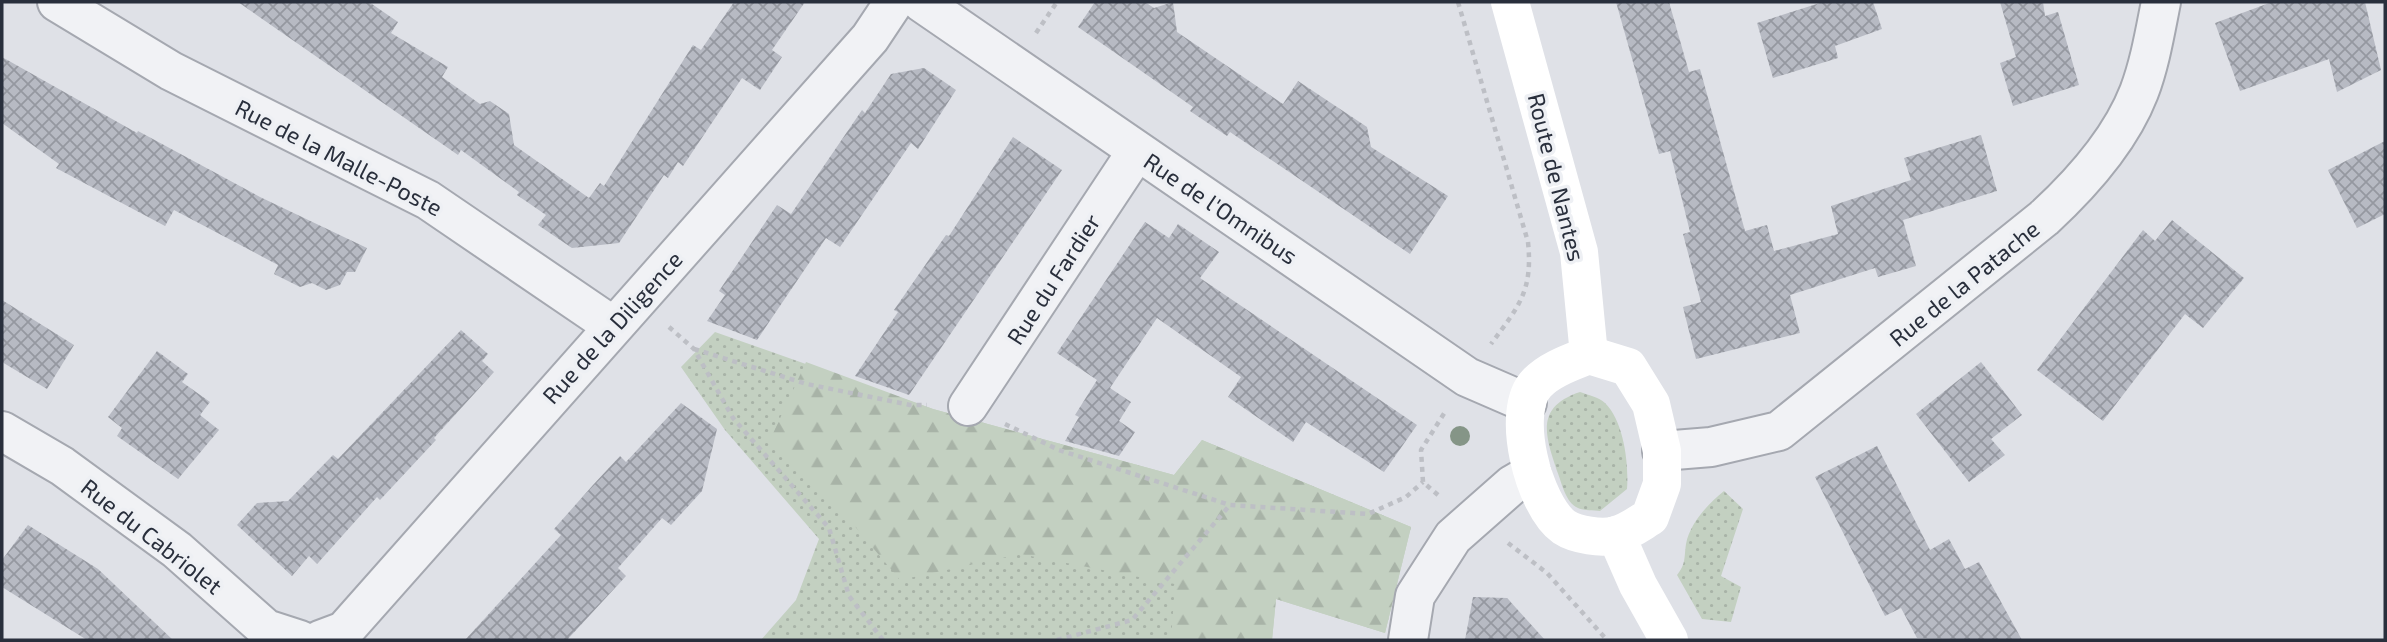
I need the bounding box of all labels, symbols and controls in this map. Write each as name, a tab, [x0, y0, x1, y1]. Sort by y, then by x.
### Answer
street label: Route de Nantes	[1523, 90, 1591, 264]
street label: Rue de la Malle-Poste	[231, 93, 447, 221]
street label: Rue de l'Omnibus	[1139, 146, 1303, 270]
street label: Rue du Fardier	[1000, 208, 1106, 350]
street label: Rue de la Patache	[1883, 214, 2045, 352]
street label: Rue de la Diligence	[536, 245, 688, 409]
street label: Rue du Cabriolet	[76, 472, 228, 600]

